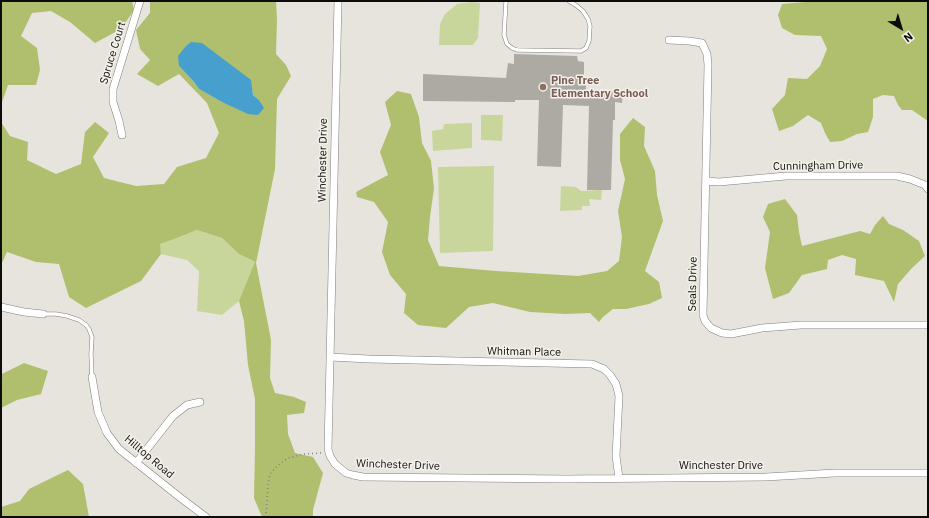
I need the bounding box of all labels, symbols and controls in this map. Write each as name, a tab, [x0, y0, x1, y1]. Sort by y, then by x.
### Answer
north arrow	[881, 8, 921, 48]
street label: Spruce Court	[97, 20, 129, 86]
text: N	[901, 29, 916, 45]
place label: Pine Tree Elementary School	[551, 74, 648, 100]
marker: Pine Tree Elementary School	[538, 82, 548, 92]
street label: Winchester Drive	[316, 118, 330, 202]
street label: Cunningham Drive	[773, 159, 863, 173]
street label: Seals Drive	[686, 256, 700, 312]
street label: Whitman Place	[487, 345, 561, 359]
street label: Hilltop Road	[122, 432, 176, 482]
street label: Winchester Drive	[356, 457, 440, 473]
street label: Winchester Drive	[679, 459, 763, 473]

